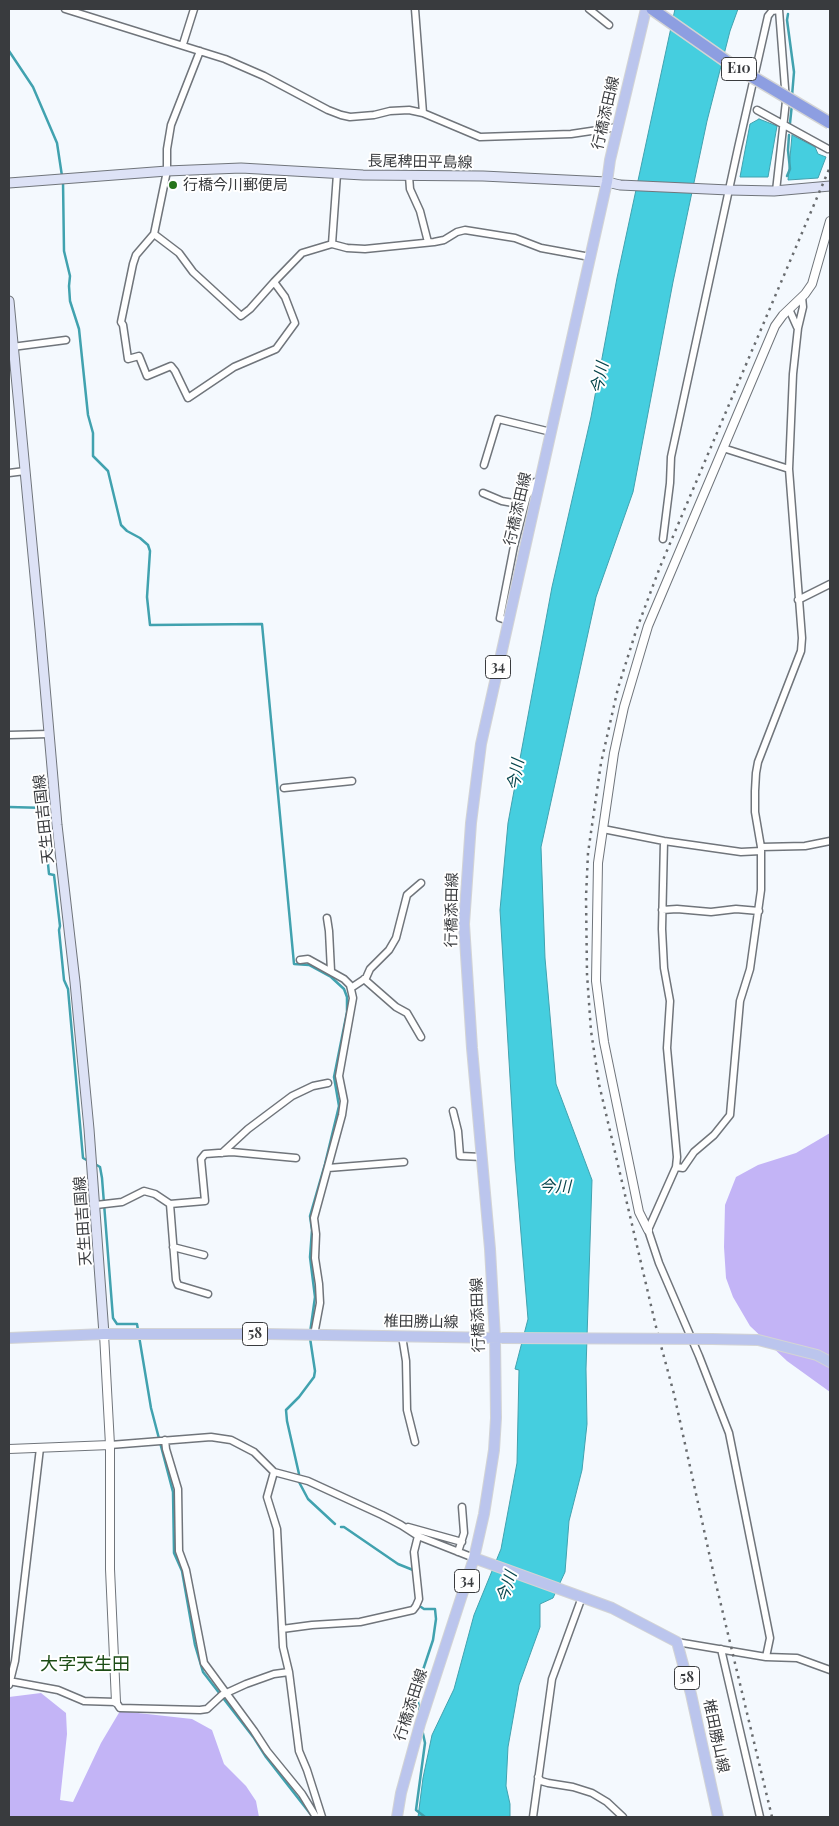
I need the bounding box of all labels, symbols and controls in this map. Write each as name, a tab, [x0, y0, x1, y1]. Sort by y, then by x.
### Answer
road number: E10	[722, 58, 756, 80]
street label: 行橋添田線	[589, 74, 623, 152]
street label: 長尾稗田平島線	[367, 152, 473, 172]
place label: 行橋今川郵便局	[183, 176, 288, 194]
marker: 行橋今川郵便局	[167, 179, 179, 191]
water label: 今川	[588, 360, 612, 396]
street label: 行橋添田線	[501, 470, 535, 548]
road number: 34	[486, 656, 510, 679]
water label: 今川	[504, 758, 528, 792]
street label: 天生田吉国線	[30, 773, 58, 865]
street label: 行橋添田線	[442, 872, 462, 948]
street label: 天生田吉国線	[71, 1175, 95, 1267]
water label: 今川	[539, 1177, 571, 1197]
street label: 行橋添田線	[468, 1277, 488, 1353]
street label: 椎田勝山線	[383, 1312, 459, 1332]
road number: 58	[242, 1322, 268, 1346]
water label: 今川	[493, 1569, 521, 1605]
road number: 34	[454, 1570, 480, 1592]
district label: 大字天生田	[40, 1653, 130, 1675]
road number: 58	[674, 1666, 700, 1690]
street label: 行橋添田線	[391, 1667, 431, 1743]
street label: 椎田勝山線	[699, 1697, 733, 1775]

